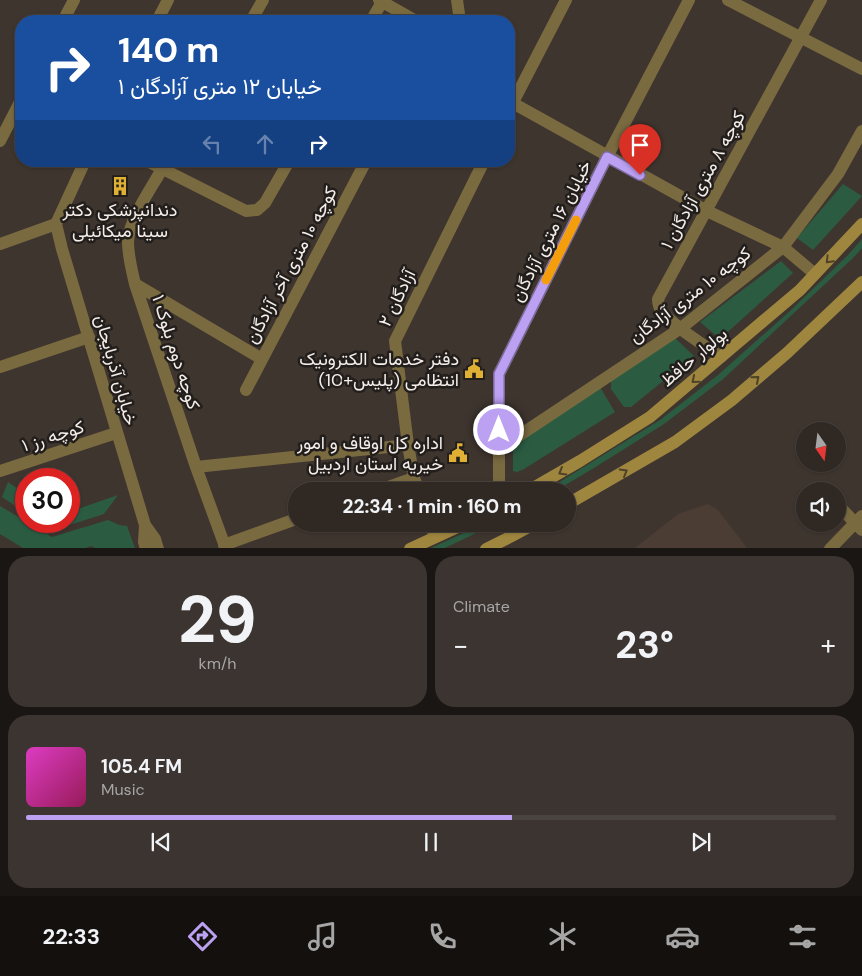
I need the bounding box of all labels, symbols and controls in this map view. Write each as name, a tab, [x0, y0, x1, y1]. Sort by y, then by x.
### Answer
text: 140 m	[118, 27, 219, 73]
icon: right	[35, 35, 100, 100]
text: خیابان ۱۲ متری آزادگان ۱	[118, 72, 322, 101]
street label: کوچه ۸ متری آزادگان ۱	[655, 107, 751, 253]
pin	[619, 124, 661, 175]
icon: left	[198, 130, 226, 158]
icon: ahead	[251, 130, 279, 158]
icon: right	[304, 130, 332, 158]
icon: arrive	[626, 131, 654, 159]
street label: خیابان ۱۶ متری آزادگان	[505, 156, 597, 306]
building icon: دندانپزشکی دکتر سینا میکائیلی	[109, 175, 131, 197]
street label: کوچه ۱۰ متری آخر آزادگان	[239, 182, 343, 348]
place label: دندانپزشکی دکتر سینا میکائیلی	[62, 198, 177, 243]
street label: کوچه ۱۰ متری آزادگان	[624, 241, 756, 349]
one-way arrow	[826, 254, 835, 263]
street label: آزادگان ۲	[373, 264, 422, 331]
street label: کوچه دوم بلوک ۱	[146, 292, 206, 412]
street label: خیابان آذربایجان	[89, 312, 143, 428]
street label: بولوار حافظ	[656, 322, 732, 392]
place label: دفتر خدمات الکترونیک انتظامی (پلیس+10)	[299, 347, 459, 392]
public building icon: دفتر خدمات الکترونیک انتظامی (پلیس+10)	[463, 358, 485, 380]
one-way arrow	[691, 374, 700, 383]
one-way arrow	[751, 376, 760, 385]
position arrow	[472, 403, 524, 455]
street label: کوچه رز ۱	[19, 415, 87, 457]
north arrow	[796, 422, 846, 472]
map controls	[796, 422, 846, 532]
place label: اداره کل اوقاف و امور خیریه استان اردبیل	[296, 431, 443, 476]
public building icon: اداره کل اوقاف و امور خیریه استان اردبیل	[447, 442, 469, 464]
one-way arrow	[558, 466, 567, 476]
speed limit sign: 30	[15, 468, 80, 533]
one-way arrow	[618, 468, 627, 478]
button: sound	[796, 482, 846, 532]
text: 22:34 · 1 min · 160 m	[343, 494, 521, 519]
text: 29	[178, 578, 257, 662]
text: Climate	[453, 596, 510, 617]
text: 23°	[615, 620, 674, 670]
text: −	[453, 627, 468, 664]
text: +	[821, 627, 836, 664]
text: km/h	[199, 653, 236, 674]
text: 105.4 FM	[101, 754, 182, 779]
text: Music	[101, 779, 145, 800]
icon: previous	[147, 828, 175, 856]
icon: pause	[417, 828, 445, 856]
icon: next	[687, 828, 715, 856]
icon: directions	[185, 919, 220, 954]
icon: music	[305, 919, 340, 954]
icon: phone	[425, 919, 460, 954]
icon: climate	[545, 919, 580, 954]
icon: car	[665, 919, 700, 954]
icon: filters	[785, 919, 820, 954]
text: 22:33	[42, 922, 100, 951]

